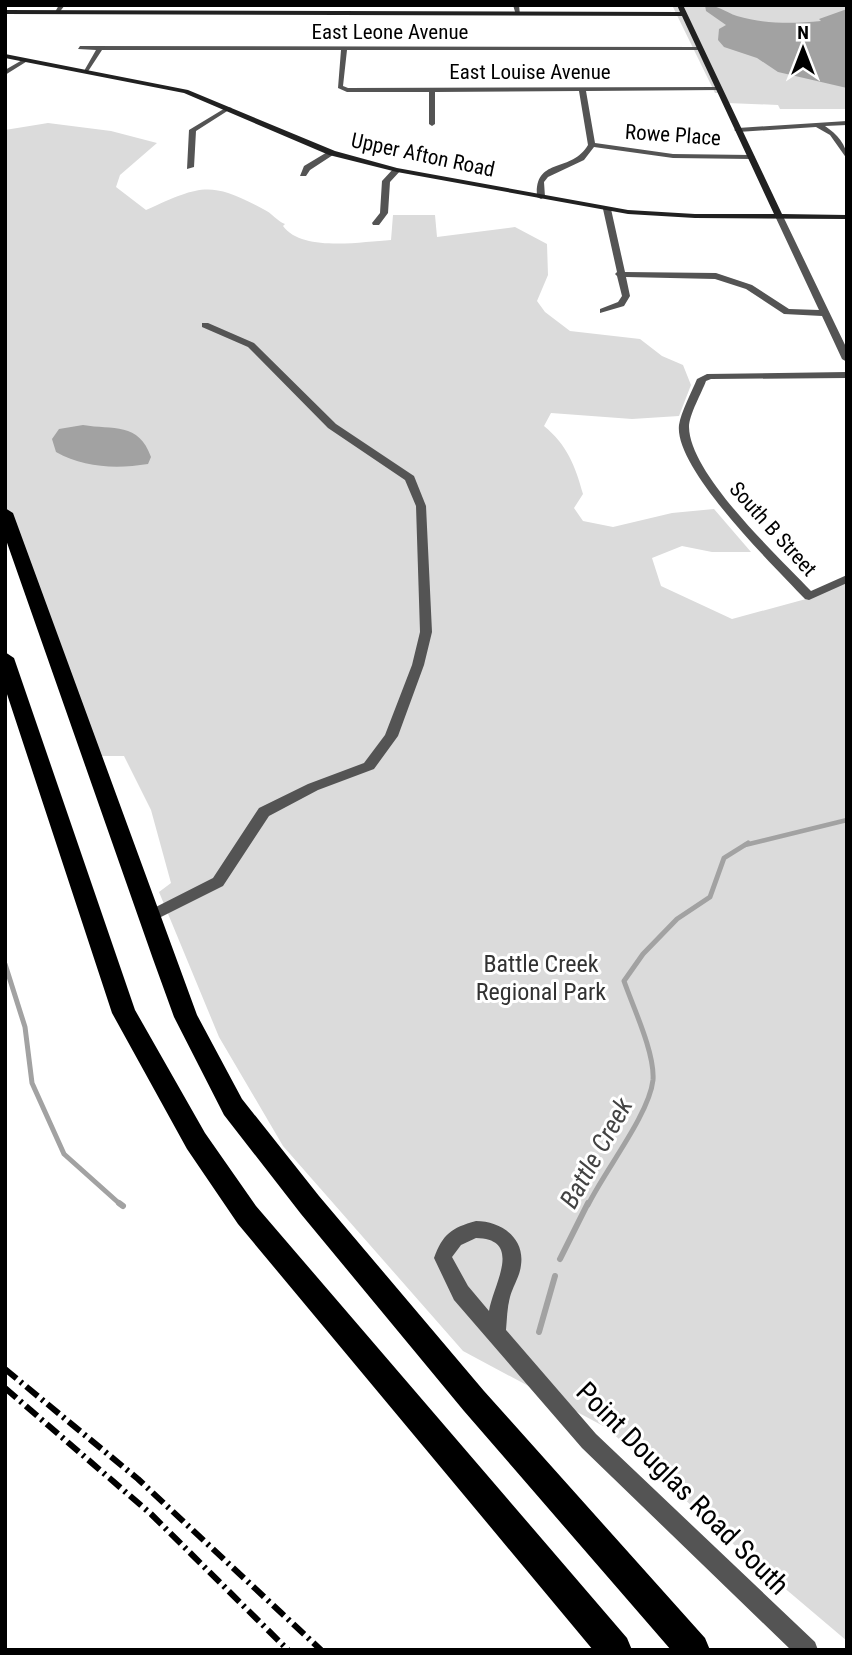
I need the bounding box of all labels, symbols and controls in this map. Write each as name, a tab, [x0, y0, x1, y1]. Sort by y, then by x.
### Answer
north arrow	[768, 14, 838, 84]
street label: East Leone Avenue	[312, 20, 469, 44]
text: N	[797, 21, 809, 44]
street label: East Louise Avenue	[449, 60, 611, 84]
street label: Rowe Place	[624, 120, 722, 150]
street label: Upper Afton Road	[349, 128, 497, 182]
street label: South B Street	[725, 477, 821, 581]
park label: Battle Creek Regional Park	[476, 950, 606, 1006]
water label: Battle Creek	[554, 1092, 639, 1213]
street label: Point Douglas Road South	[569, 1375, 796, 1602]

